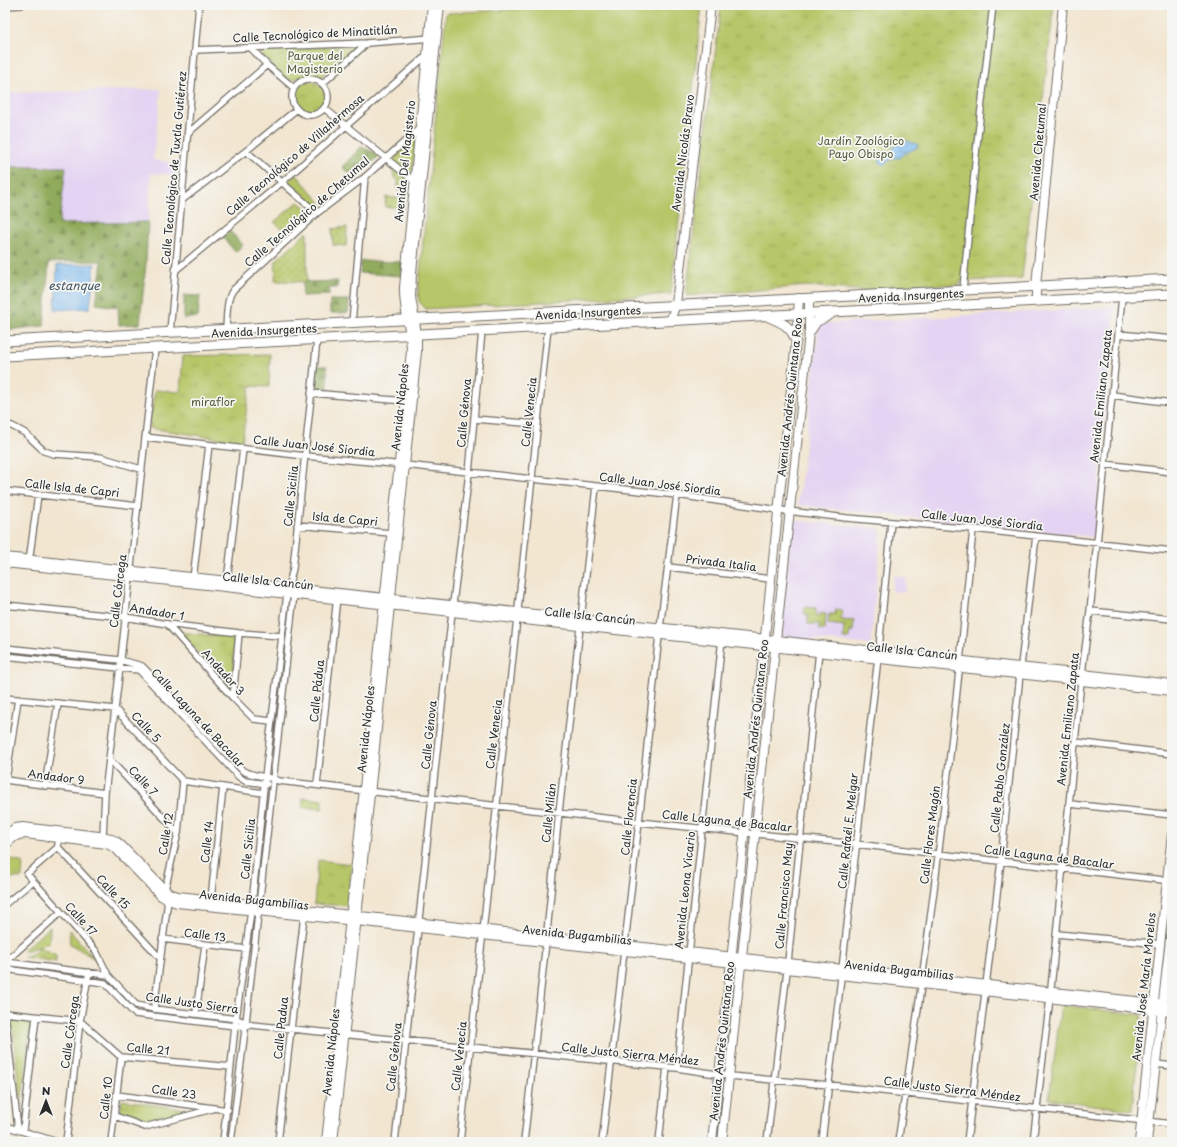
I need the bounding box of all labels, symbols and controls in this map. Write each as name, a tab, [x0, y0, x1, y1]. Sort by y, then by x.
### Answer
street label: Calle Tecnológico de Minatitlán	[232, 21, 398, 46]
park label: Parque del Magisterio	[287, 47, 343, 77]
street label: Calle Tecnológico de Tuxtla Gutiérrez	[157, 70, 190, 266]
street label: Calle Tecnológico de Villahermosa	[222, 90, 368, 220]
street label: Avenida Nicolás Bravo	[667, 93, 698, 212]
street label: Avenida Del Magisterio	[390, 99, 419, 223]
street label: Avenida Chetumal	[1025, 103, 1050, 201]
park label: Jardín Zoológico Payo Obispo	[818, 132, 904, 162]
street label: Calle Tecnológico de Chetumal	[240, 152, 373, 271]
water label: estanque	[48, 276, 100, 294]
street label: Avenida Insurgentes	[858, 284, 964, 307]
street label: Avenida Insurgentes	[535, 301, 641, 324]
street label: Avenida Andrés Quintana Roo	[773, 316, 806, 478]
street label: Avenida Insurgentes	[211, 319, 317, 342]
street label: Avenida Emiliano Zapata	[1085, 328, 1116, 463]
street label: Avenida Nápoles	[386, 363, 413, 451]
street label: Calle Venecia	[516, 376, 541, 448]
street label: Calle Génova	[452, 377, 475, 448]
park label: miraflor	[191, 393, 236, 410]
street label: Calle Juan José Siordia	[252, 431, 376, 460]
street label: Calle Sicilia	[279, 464, 302, 527]
street label: Calle Juan José Siordia	[598, 468, 722, 499]
street label: Calle Isla de Capri	[24, 474, 120, 501]
street label: Calle Juan José Siordia	[920, 505, 1044, 534]
street label: Isla de Capri	[312, 507, 379, 530]
street label: Privada Italia	[685, 550, 758, 575]
street label: Calle Córcega	[105, 553, 130, 629]
street label: Calle Isla Cancún	[222, 567, 315, 594]
street label: Andador 1	[128, 599, 186, 624]
street label: Calle Isla Cancún	[544, 602, 637, 629]
street label: Calle Isla Cancún	[866, 637, 959, 664]
street label: Avenida Andrés Quintana Roo	[739, 638, 772, 800]
street label: Andador 3	[198, 645, 249, 699]
street label: Avenida Emiliano Zapata	[1052, 651, 1083, 786]
street label: Calle Pádua	[305, 659, 328, 723]
street label: Calle Laguna de Bacalar	[148, 664, 249, 771]
street label: Avenida Nápoles	[352, 685, 379, 773]
street label: Calle Venecia	[481, 698, 506, 770]
street label: Calle Génova	[416, 699, 441, 770]
street label: Calle 5	[128, 707, 165, 746]
street label: Calle Pablo González	[985, 722, 1014, 834]
street label: Calle 7	[125, 762, 162, 800]
street label: Andador 9	[27, 765, 86, 788]
street label: Calle Rafaél E. Melgar	[833, 772, 862, 890]
street label: Calle Florencia	[616, 777, 641, 857]
street label: Calle Milán	[537, 782, 560, 844]
street label: Calle Flores Magón	[915, 785, 944, 885]
street label: Calle Laguna de Bacalar	[661, 805, 793, 836]
street label: Calle 12	[154, 811, 177, 856]
street label: Calle Sicilia	[236, 817, 259, 880]
street label: Calle 14	[196, 820, 217, 864]
street label: Avenida Leona Vicario	[670, 830, 699, 950]
street label: Calle Laguna de Bacalar	[983, 840, 1115, 873]
street label: Calle Francisco May	[770, 842, 797, 950]
street label: Calle 15	[93, 870, 134, 913]
street label: Avenida Bugambilias	[199, 885, 310, 914]
street label: Calle 17	[61, 898, 102, 940]
street label: Avenida José María Morelos	[1127, 912, 1160, 1062]
street label: Avenida Bugambilias	[522, 920, 633, 949]
street label: Calle 13	[183, 923, 227, 946]
street label: Avenida Bugambilias	[844, 955, 955, 984]
street label: Avenida Andrés Quintana Roo	[705, 960, 738, 1122]
street label: Calle Justo Sierra	[144, 988, 240, 1017]
street label: Calle Córcega	[56, 994, 83, 1070]
street label: Calle Padua	[269, 996, 292, 1060]
street label: Avenida Nápoles	[317, 1008, 344, 1096]
street label: Calle Venecia	[446, 1020, 471, 1092]
street label: Calle Génova	[381, 1021, 406, 1092]
street label: Calle 21	[126, 1038, 170, 1059]
street label: Calle Justo Sierra Méndez	[561, 1038, 699, 1069]
street label: Calle Justo Sierra Méndez	[883, 1072, 1021, 1105]
street label: Calle 10	[95, 1076, 116, 1120]
street label: Calle 23	[151, 1080, 198, 1103]
north arrow	[26, 1081, 66, 1121]
text: N	[42, 1082, 51, 1099]

